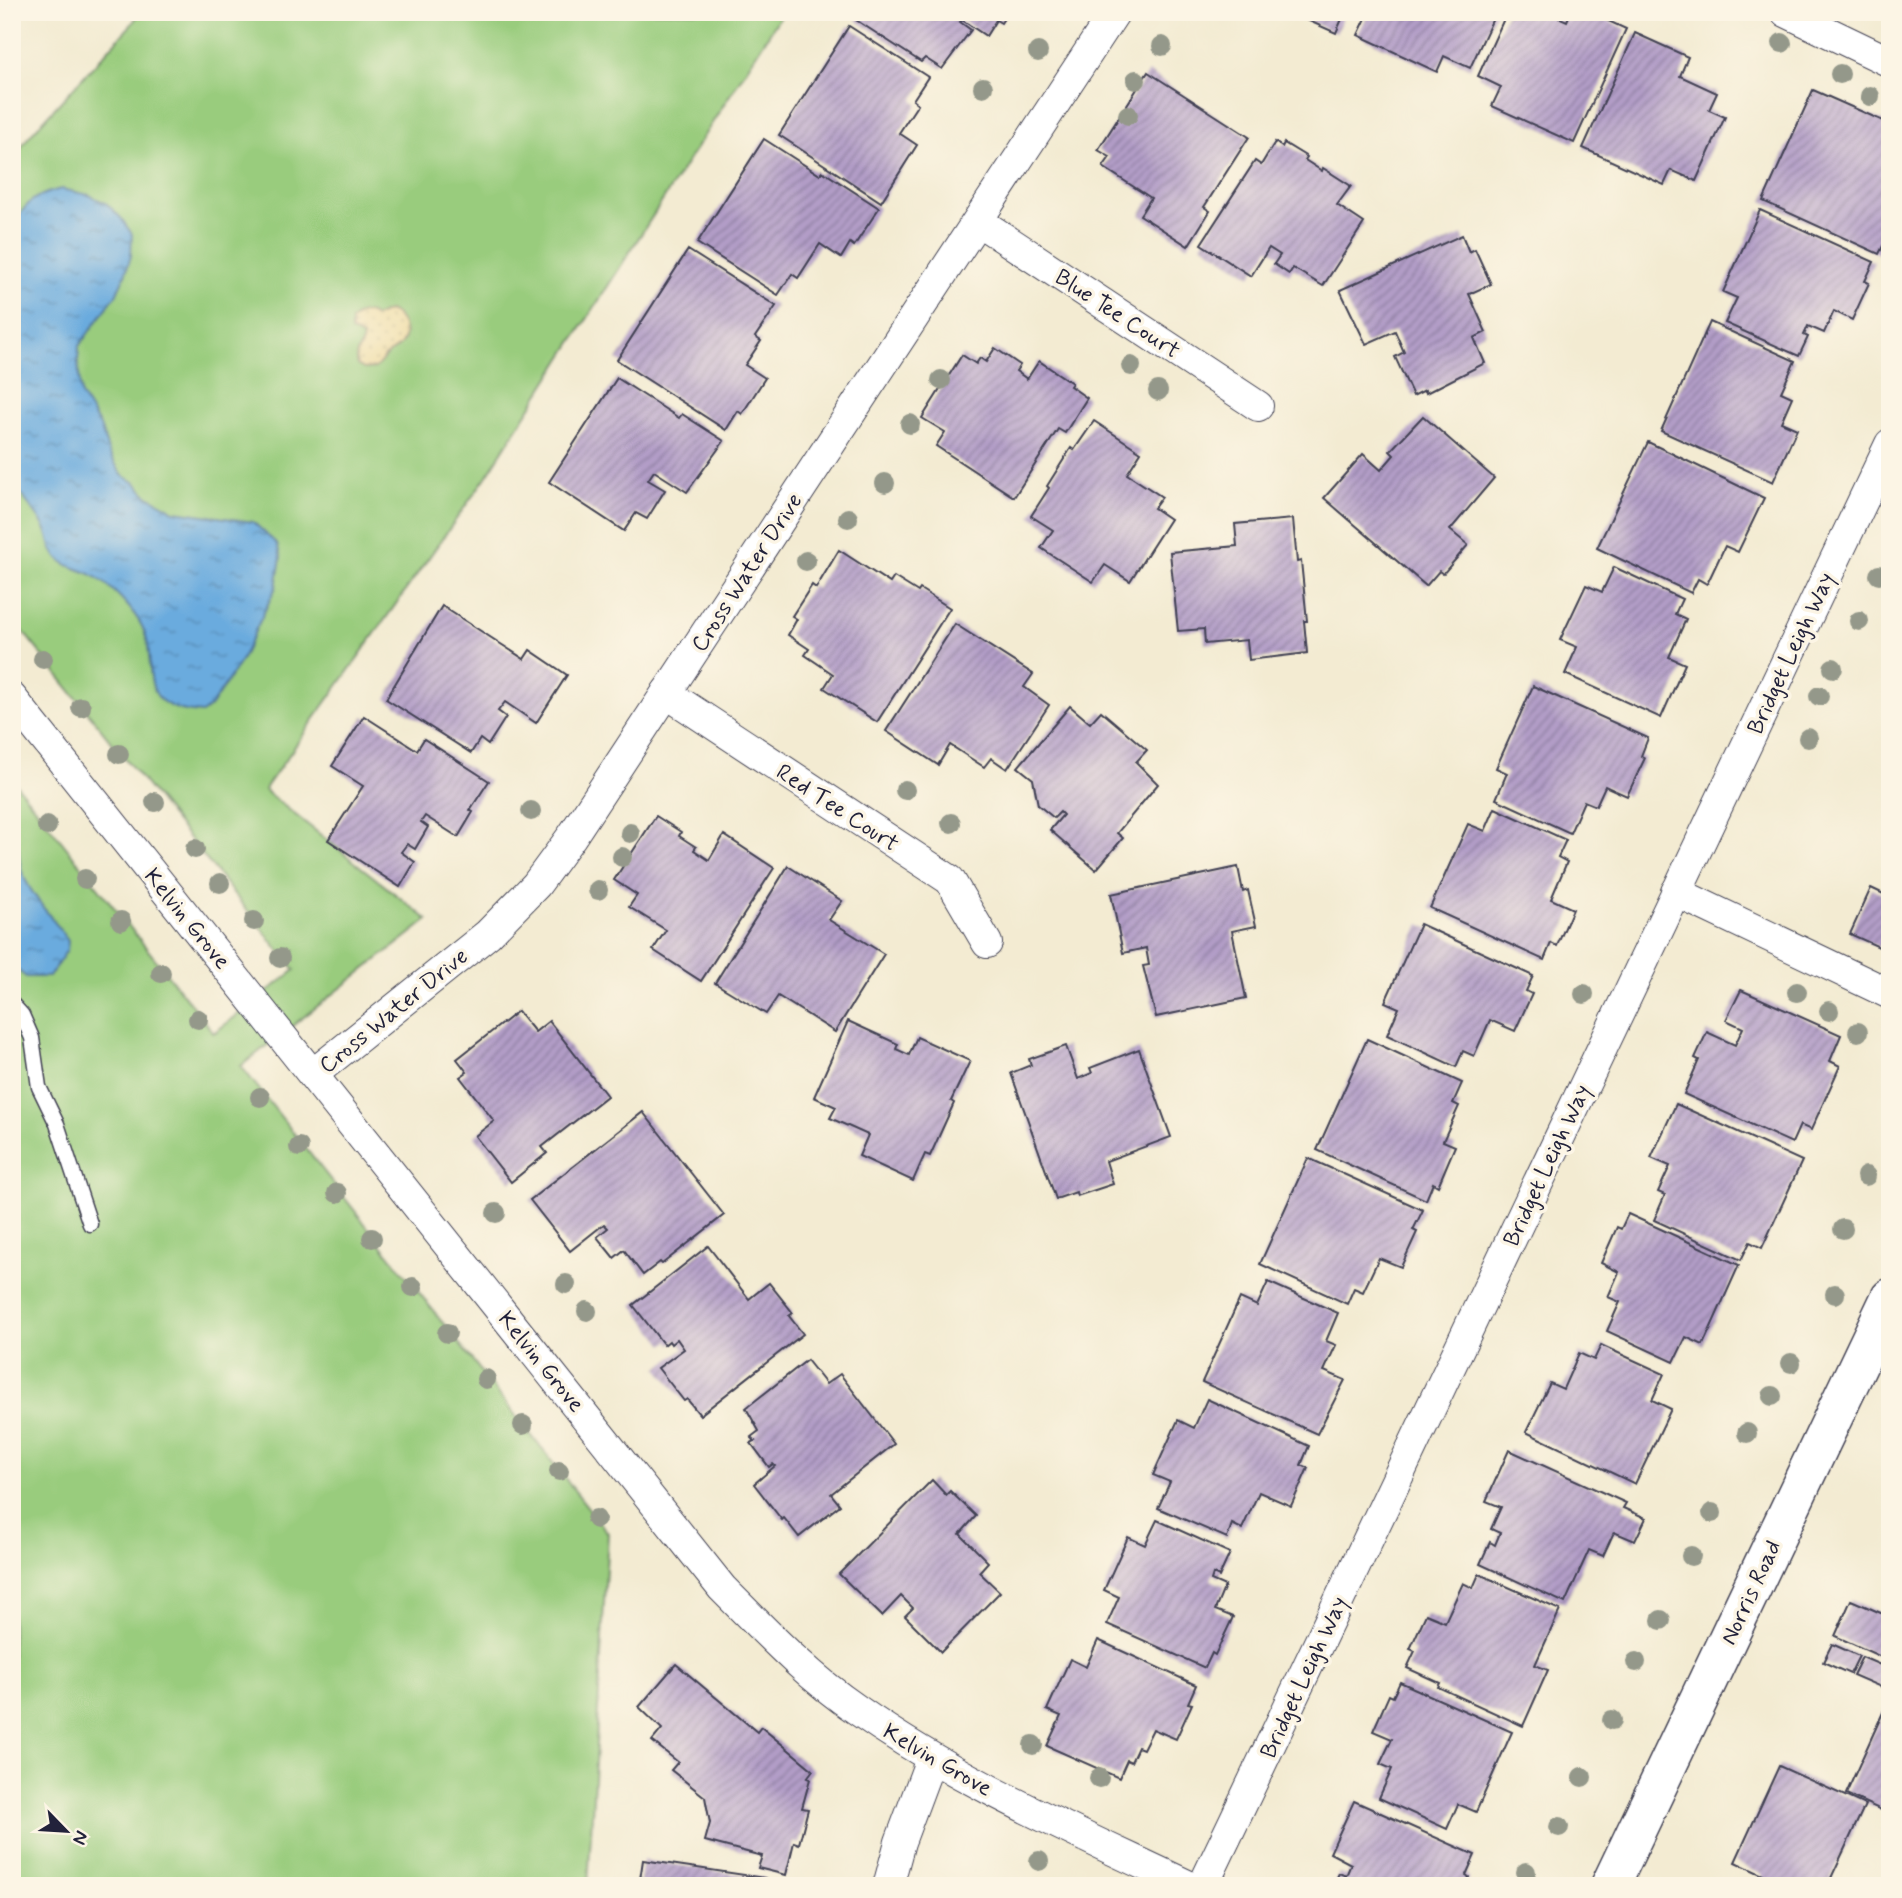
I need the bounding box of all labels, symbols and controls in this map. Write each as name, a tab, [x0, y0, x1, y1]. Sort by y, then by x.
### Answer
street label: Blue Tee Court	[1049, 263, 1185, 366]
street label: Cross Water Drive	[685, 488, 810, 658]
street label: Bridget Leigh Way	[1741, 568, 1842, 740]
street label: Red Tee Court	[770, 758, 904, 860]
street label: Kelvin Grove	[137, 863, 236, 976]
street label: Cross Water Drive	[313, 942, 475, 1081]
street label: Bridget Leigh Way	[1497, 1080, 1598, 1252]
street label: Kelvin Grove	[491, 1306, 590, 1419]
street label: Norris Road	[1715, 1536, 1789, 1650]
street label: Bridget Leigh Way	[1254, 1592, 1355, 1764]
street label: Kelvin Grove	[877, 1717, 997, 1804]
north arrow	[32, 1797, 102, 1867]
text: N	[66, 1827, 94, 1849]

